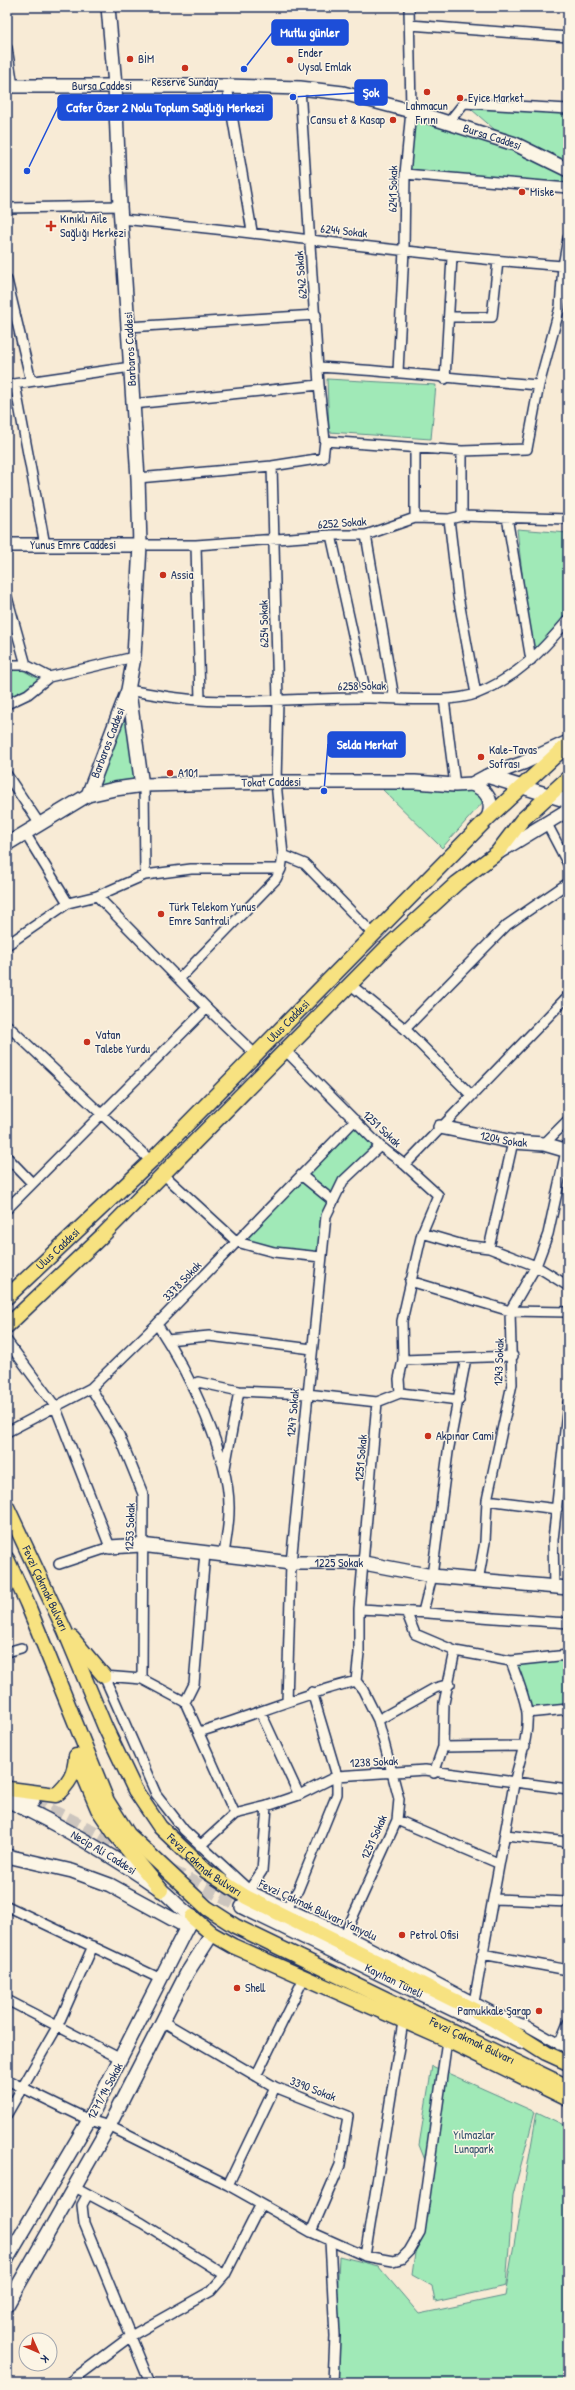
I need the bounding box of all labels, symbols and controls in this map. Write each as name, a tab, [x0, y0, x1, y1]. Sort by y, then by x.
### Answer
callout: Mutlu günler	[272, 20, 348, 45]
text: Mutlu günler	[280, 23, 341, 42]
place label: Ender Uysal Emlak	[298, 44, 351, 75]
place label: BİM	[138, 50, 154, 67]
marker: BİM	[125, 54, 135, 64]
marker: Ender Uysal Emlak	[285, 55, 295, 65]
marker: Reserve Sunday	[180, 63, 190, 73]
place label: Reserve Sunday	[152, 73, 218, 90]
street label: Bursa Caddesi	[72, 77, 132, 94]
callout: Şok	[355, 80, 387, 105]
text: Şok	[363, 83, 380, 101]
marker: Lahmacun Fırını	[422, 87, 432, 97]
place label: Eyice Market	[468, 89, 524, 106]
marker: Eyice Market	[455, 93, 465, 103]
callout: Cafer Özer 2 Nolu Toplum Sağlığı Merkezi	[58, 95, 272, 120]
place label: Lahmacun Fırını	[406, 97, 448, 128]
text: Cafer Özer 2 Nolu Toplum Sağlığı Merkezi	[66, 98, 264, 117]
place label: Cansu et & Kasap	[310, 111, 385, 128]
marker: Cansu et & Kasap	[388, 115, 398, 125]
street label: Bursa Caddesi	[461, 119, 525, 154]
street label: 6241 Sokak	[384, 165, 401, 213]
place label: Miske	[530, 183, 554, 200]
marker: Miske	[517, 187, 527, 197]
place label: Kınıklı Aile Sağlığı Merkezi	[60, 210, 126, 241]
marker: Kınıklı Aile Sağlığı Merkezi	[45, 220, 57, 232]
street label: 6244 Sokak	[320, 220, 368, 241]
street label: 6242 Sokak	[290, 250, 311, 300]
street label: Barbaros Caddesi	[119, 311, 140, 387]
street label: 6252 Sokak	[317, 512, 367, 533]
street label: Yunus Emre Caddesi	[30, 536, 116, 553]
place label: Assia	[171, 566, 194, 583]
marker: Assia	[158, 570, 168, 580]
street label: 6254 Sokak	[255, 600, 272, 648]
street label: 6258 Sokak	[338, 677, 386, 694]
street label: Barbaros Caddesi	[86, 705, 129, 780]
callout: Selda Merkat	[328, 732, 405, 757]
text: Selda Merkat	[337, 735, 398, 753]
place label: Kale-Tavas Sofrası	[489, 741, 538, 772]
marker: Kale-Tavas Sofrası	[476, 752, 486, 762]
place label: A101	[178, 764, 198, 781]
marker: A101	[165, 768, 175, 778]
street label: Tokat Caddesi	[241, 773, 301, 791]
place label: Türk Telekom Yunus Emre Santrali	[169, 898, 256, 929]
marker: Türk Telekom Yunus Emre Santrali	[156, 909, 166, 919]
street label: Ulus Caddesi	[263, 995, 313, 1046]
place label: Vatan Talebe Yurdu	[95, 1026, 150, 1057]
marker: Vatan Talebe Yurdu	[82, 1037, 92, 1047]
street label: 1251 Sokak	[359, 1106, 405, 1151]
street label: 1204 Sokak	[479, 1126, 528, 1151]
street label: Ulus Caddesi	[32, 1224, 83, 1274]
street label: 3378 Sokak	[158, 1257, 205, 1304]
street label: 1243 Sokak	[489, 1338, 508, 1386]
street label: 1247 Sokak	[282, 1388, 303, 1438]
place label: Akpınar Cami	[436, 1427, 494, 1444]
marker: Akpınar Cami	[423, 1431, 433, 1441]
street label: 1251 Sokak	[350, 1434, 371, 1482]
street label: 1253 Sokak	[120, 1503, 139, 1551]
street label: Fevzi Çakmak Bulvarı	[18, 1542, 73, 1634]
street label: 1225 Sokak	[315, 1554, 363, 1571]
street label: 1238 Sokak	[349, 1752, 399, 1771]
street label: 1251 Sokak	[356, 1812, 391, 1862]
street label: Necip Ali Caddesi	[68, 1826, 140, 1879]
street label: Fevzi Çakmak Bulvarı	[163, 1828, 246, 1900]
street label: Fevzi Çakmak Bulvarı Yanyolu	[255, 1874, 380, 1944]
place label: Petrol Ofisi	[410, 1926, 459, 1943]
marker: Petrol Ofisi	[397, 1930, 407, 1940]
street label: Kayıhan Tüneli	[362, 1959, 426, 2002]
place label: Shell	[245, 1979, 266, 1996]
marker: Shell	[232, 1983, 242, 1993]
place label: Pamukkale Şarap	[457, 2002, 531, 2019]
marker: Pamukkale Şarap	[534, 2006, 544, 2016]
street label: Fevzi Çakmak Bulvarı	[426, 2012, 518, 2068]
street label: 1271/14 Sokak	[83, 2059, 127, 2122]
street label: 3390 Sokak	[288, 2072, 339, 2105]
park label: Yılmazlar Lunapark	[453, 2126, 495, 2157]
north arrow	[18, 2332, 58, 2372]
text: K	[38, 2352, 52, 2366]

